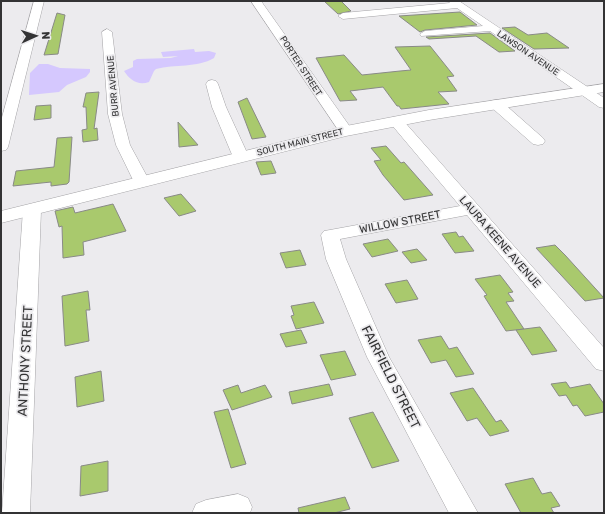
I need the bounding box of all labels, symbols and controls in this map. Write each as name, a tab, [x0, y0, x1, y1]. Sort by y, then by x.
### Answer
north arrow	[16, 16, 56, 56]
street label: LAWSON AVENUE	[495, 28, 561, 78]
text: N	[39, 31, 52, 40]
street label: PORTER STREET	[278, 34, 324, 98]
street label: BURR AVENUE	[105, 55, 121, 117]
street label: SOUTH MAIN STREET	[256, 126, 344, 158]
street label: LAURA KEENE AVENUE	[457, 193, 544, 291]
street label: WILLOW STREET	[358, 208, 442, 236]
street label: ANTHONY STREET	[15, 305, 35, 417]
street label: FAIRFIELD STREET	[359, 323, 424, 431]

